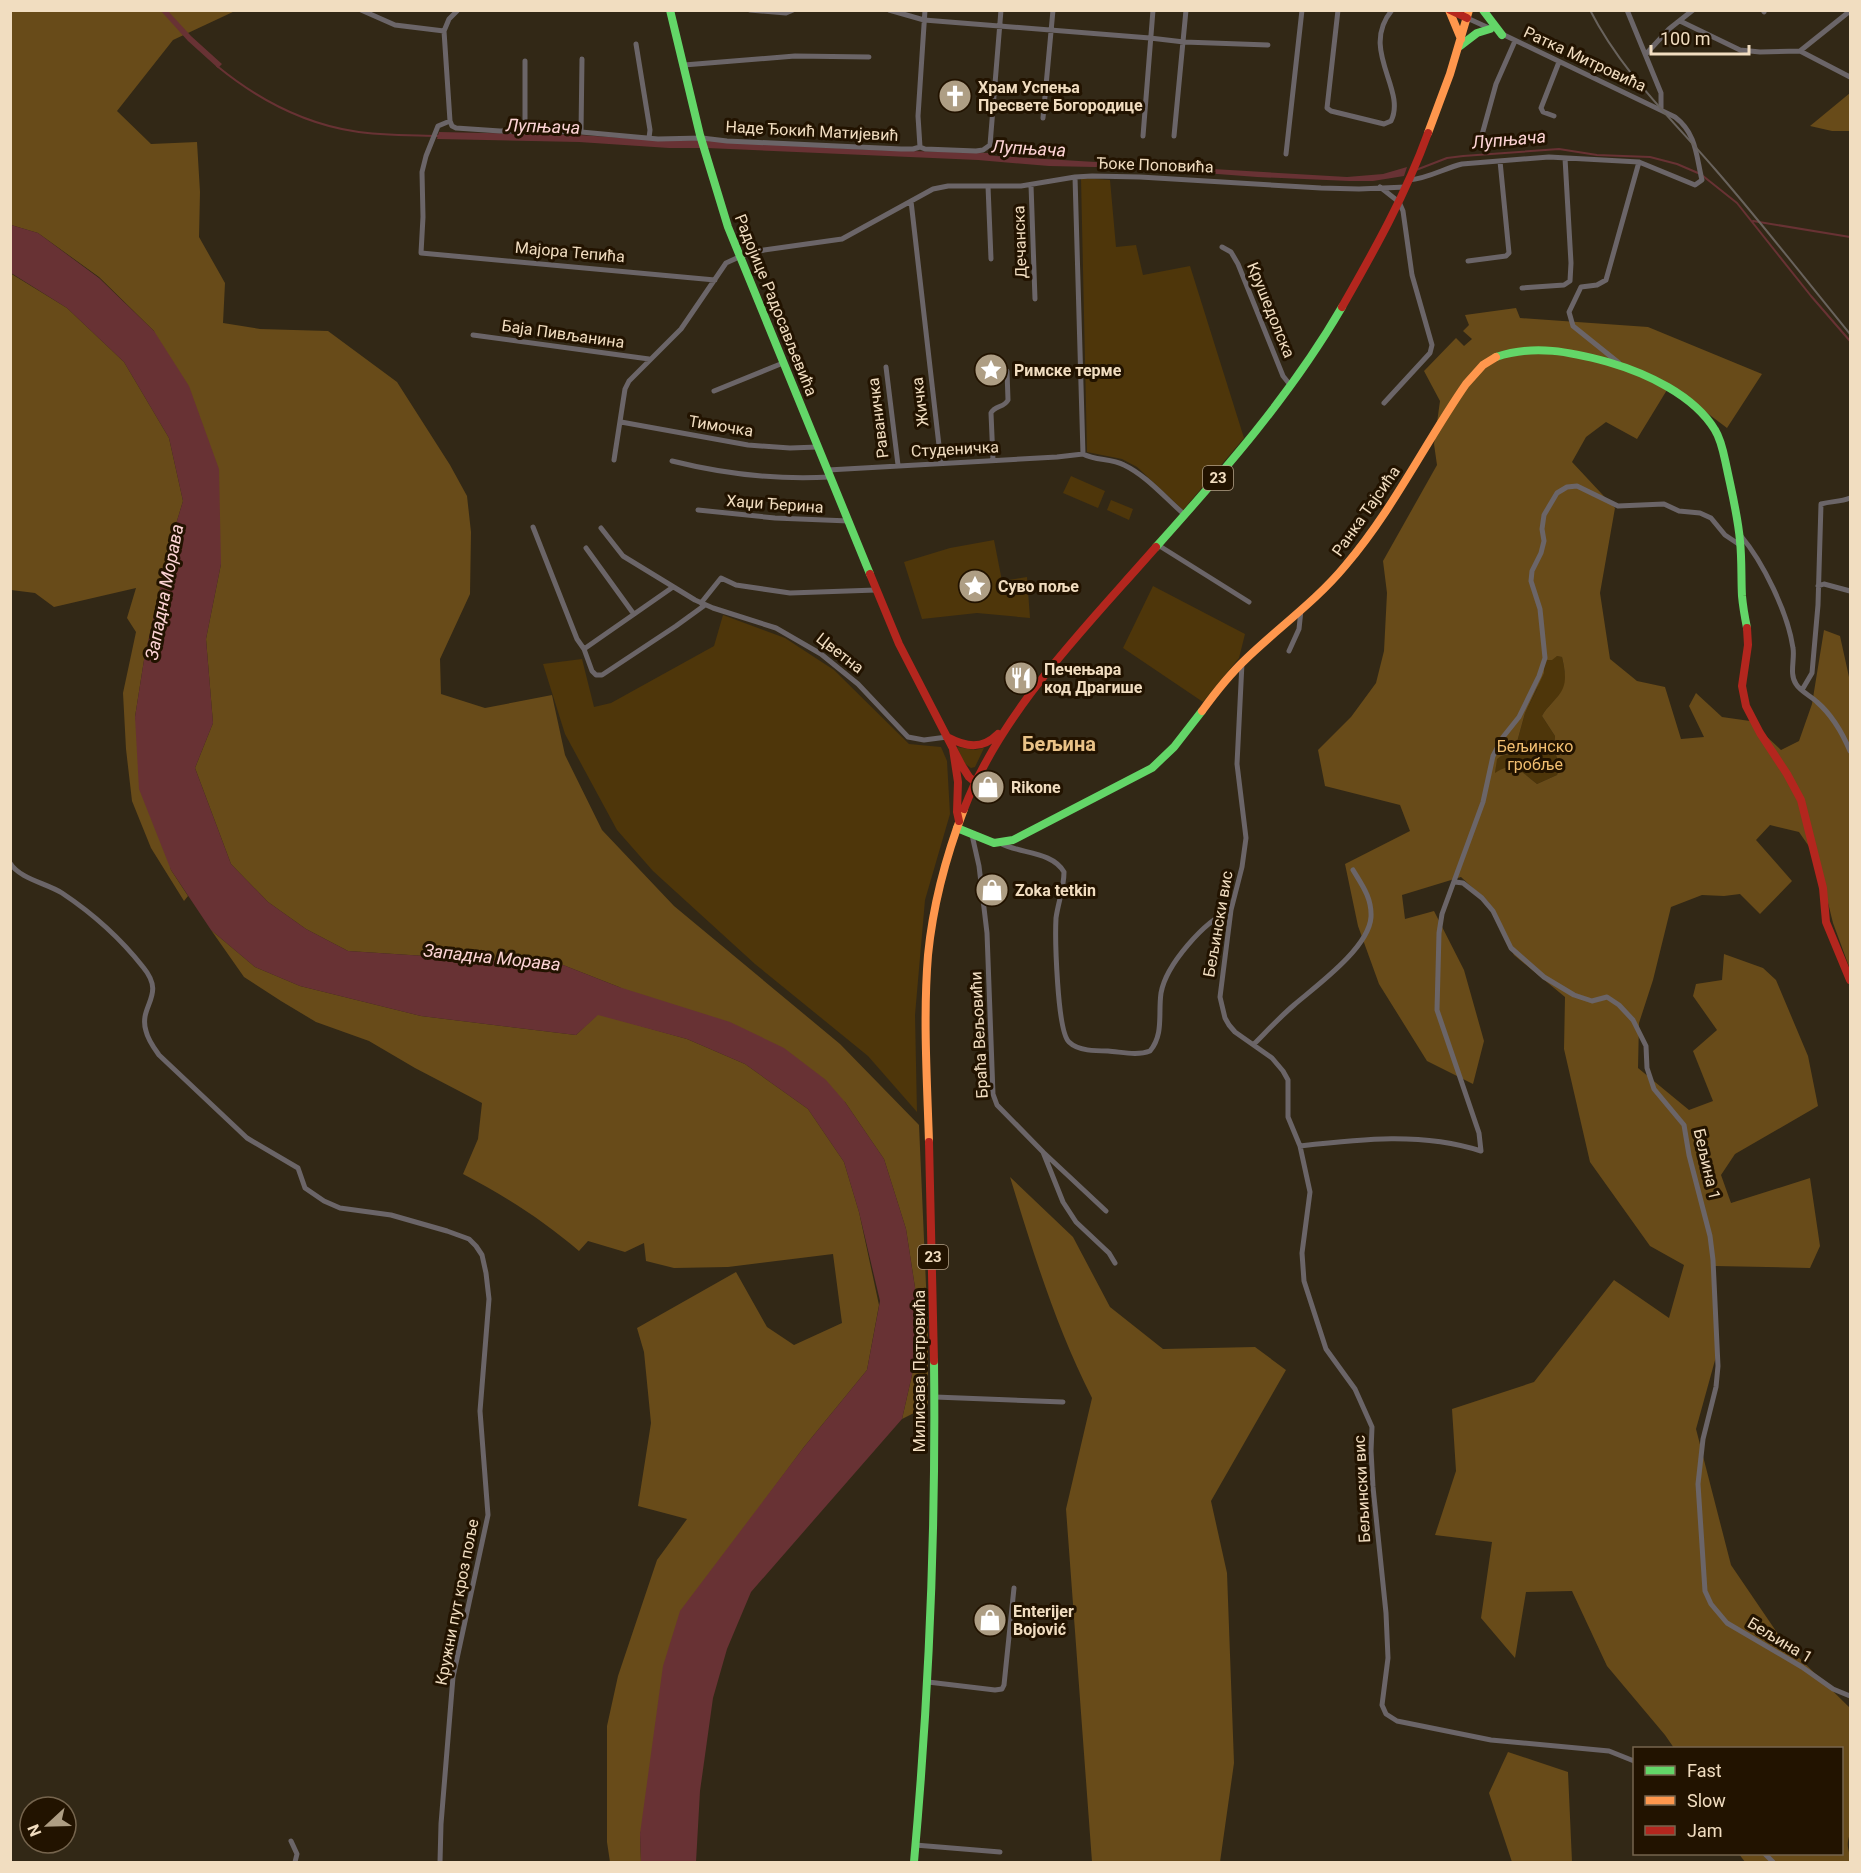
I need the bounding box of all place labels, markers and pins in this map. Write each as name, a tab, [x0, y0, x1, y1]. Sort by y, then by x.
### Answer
church icon: Храм Успења Пресвете Богородице	[937, 78, 973, 114]
place label: Храм Успења Пресвете Богородице	[978, 78, 1143, 115]
place icon: Римске терме	[973, 352, 1009, 388]
place label: Римске терме	[1014, 361, 1122, 380]
place icon: Суво поље	[957, 568, 993, 604]
place label: Суво поље	[998, 577, 1079, 596]
restaurant icon: Печењара код Драгише	[1003, 660, 1039, 696]
place label: Печењара код Драгише	[1044, 660, 1143, 697]
shop icon: Rikone	[970, 769, 1006, 805]
place label: Rikone	[1011, 778, 1061, 797]
shop icon: Zoka tetkin	[974, 872, 1010, 908]
place label: Zoka tetkin	[1015, 881, 1096, 900]
shop icon: Enterijer Bojović	[972, 1602, 1008, 1638]
place label: Enterijer Bojović	[1013, 1602, 1074, 1639]

